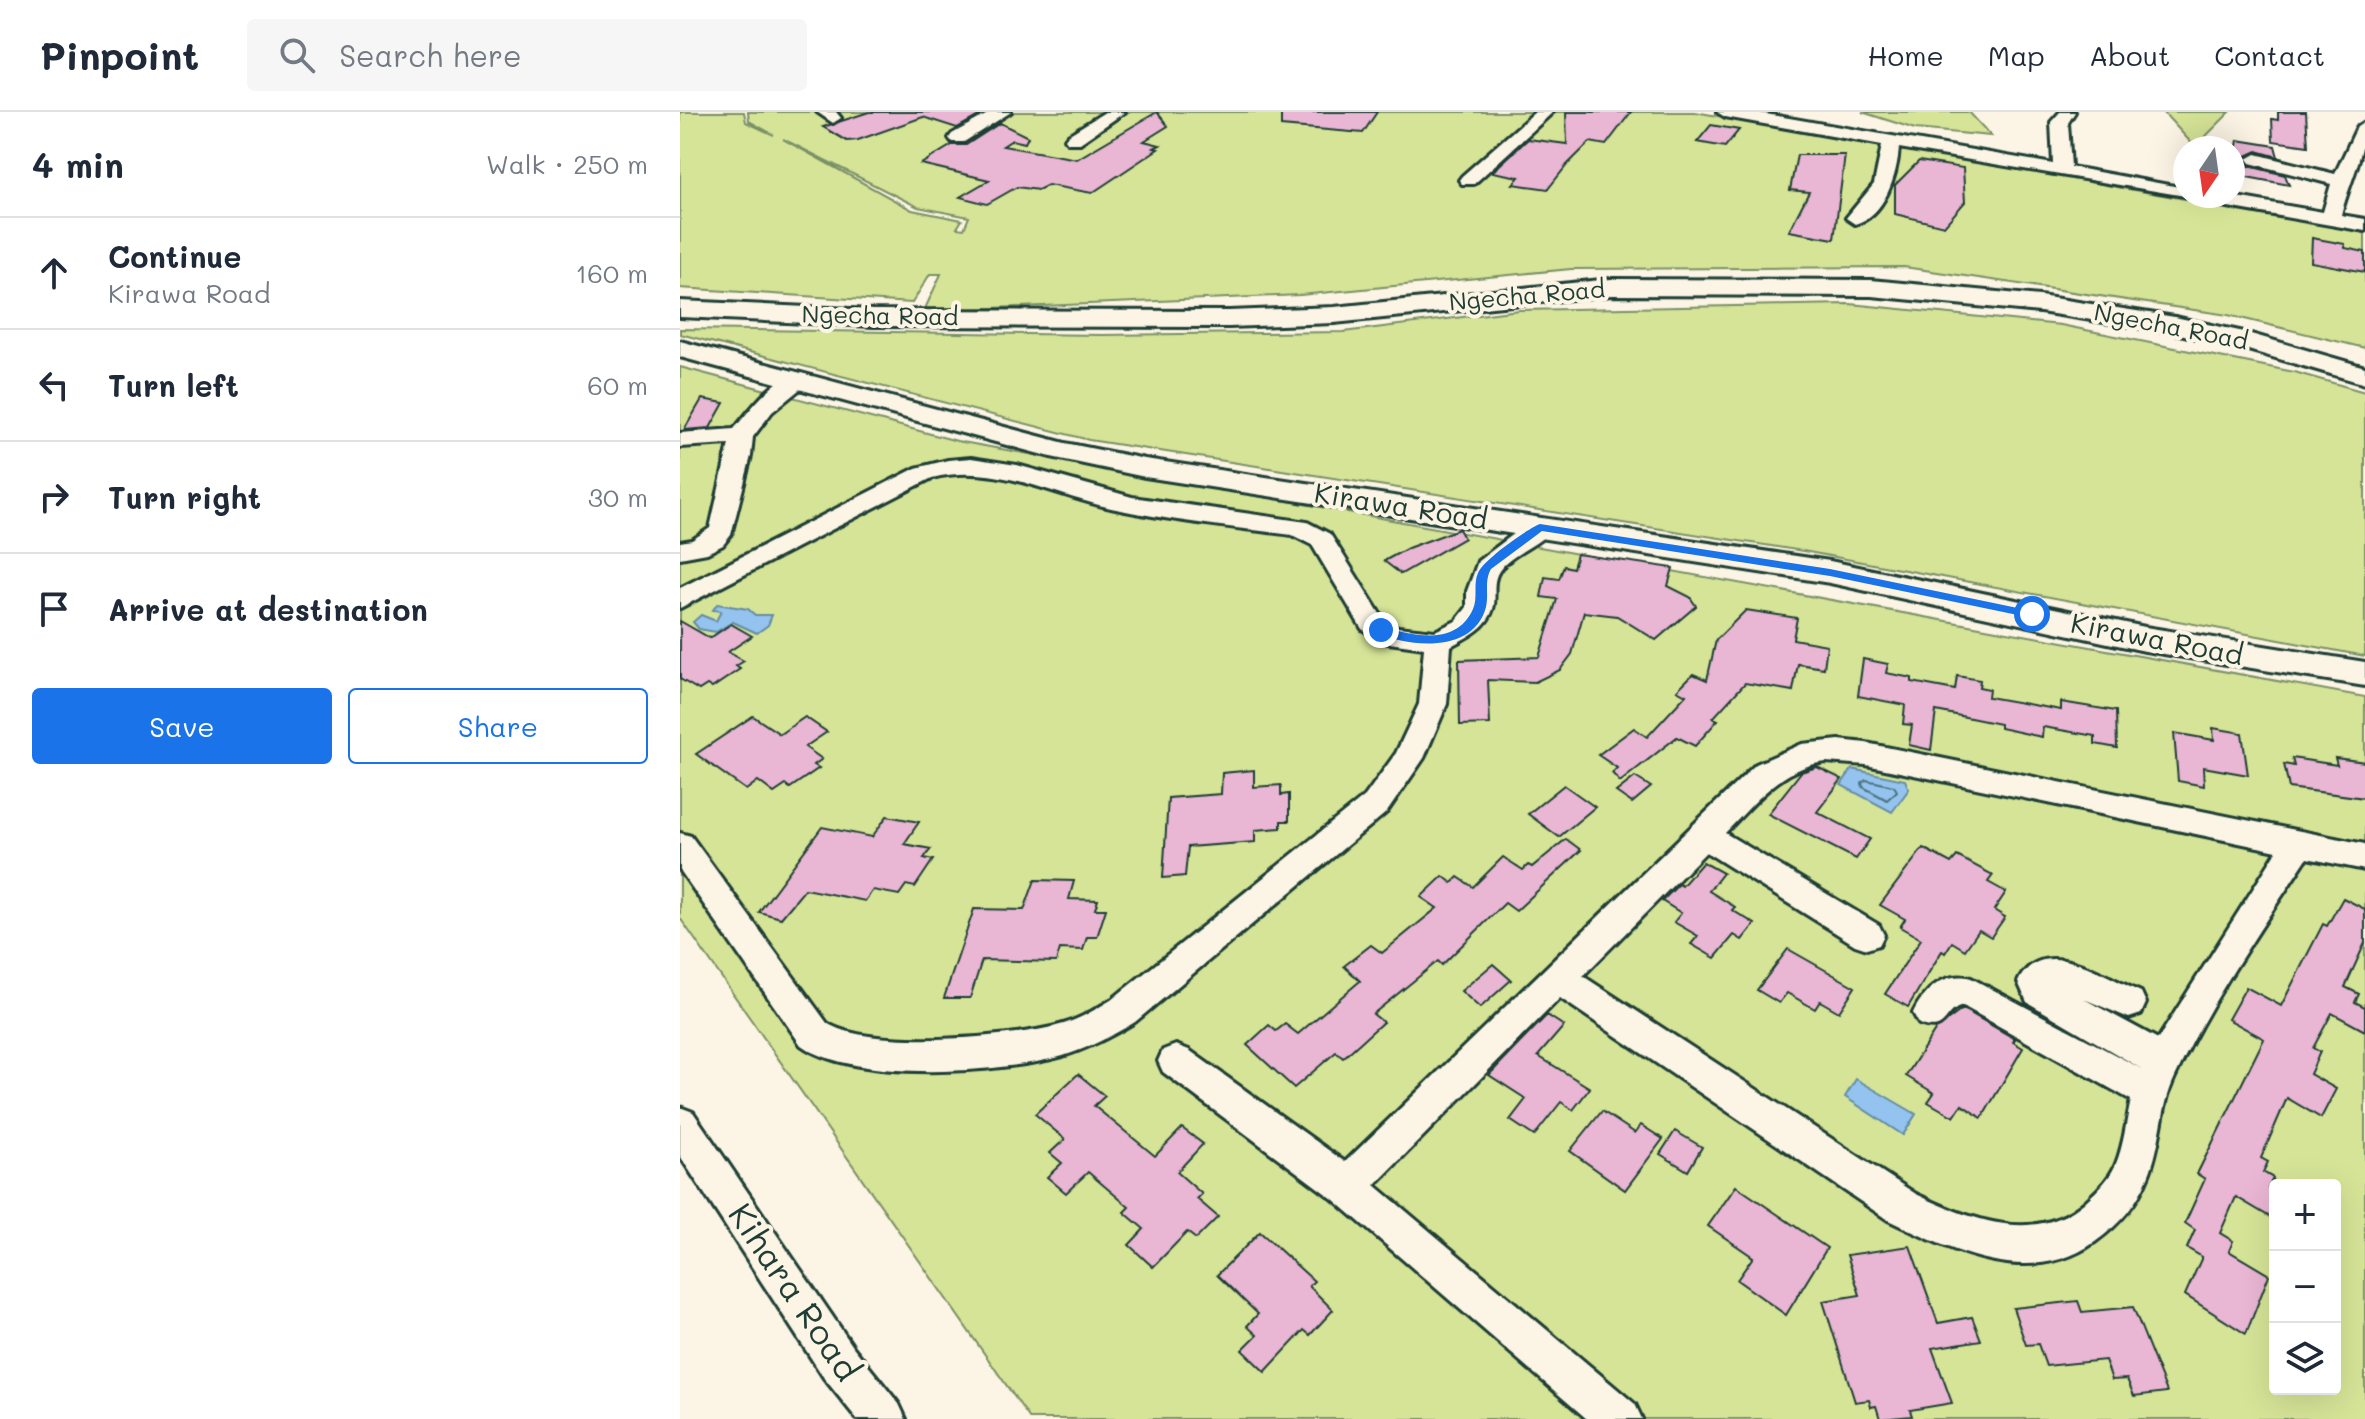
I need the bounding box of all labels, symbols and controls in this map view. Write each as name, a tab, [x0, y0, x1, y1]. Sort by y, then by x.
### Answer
search box	[247, 19, 807, 91]
text: Pinpoint	[40, 30, 199, 80]
icon: search	[275, 33, 319, 77]
text: Search here	[339, 35, 522, 75]
text: Home	[1868, 37, 1944, 73]
text: Map	[1988, 37, 2045, 73]
text: About	[2089, 37, 2170, 73]
text: Contact	[2214, 37, 2325, 73]
north arrow	[2173, 136, 2245, 208]
text: 4 min	[32, 142, 124, 187]
text: Walk · 250 m	[486, 147, 648, 181]
text: Continue	[108, 236, 241, 276]
icon: ahead	[32, 251, 76, 295]
text: 160 m	[576, 256, 648, 290]
street label: Ngecha Road	[1448, 272, 1606, 317]
text: Kirawa Road	[108, 276, 270, 310]
street label: Ngecha Road	[2091, 295, 2251, 356]
street label: Ngecha Road	[801, 298, 959, 331]
icon: left	[32, 363, 76, 407]
text: Turn left	[108, 365, 239, 405]
text: 60 m	[587, 368, 648, 402]
street label: Kirawa Road	[1312, 474, 1490, 536]
icon: right	[32, 475, 76, 519]
text: Turn right	[108, 477, 261, 517]
text: 30 m	[588, 480, 648, 514]
icon: arrive	[32, 587, 76, 631]
text: Arrive at destination	[108, 589, 428, 629]
route start	[2014, 596, 2050, 632]
street label: Kirawa Road	[2068, 604, 2246, 672]
route end	[1363, 612, 1399, 648]
button: Save	[32, 688, 332, 764]
button: Share	[348, 688, 648, 764]
map controls	[2269, 1179, 2341, 1395]
button: +	[2269, 1179, 2341, 1251]
street label: Kihara Road	[719, 1194, 871, 1389]
button: −	[2269, 1251, 2341, 1323]
button: layers	[2269, 1323, 2341, 1395]

